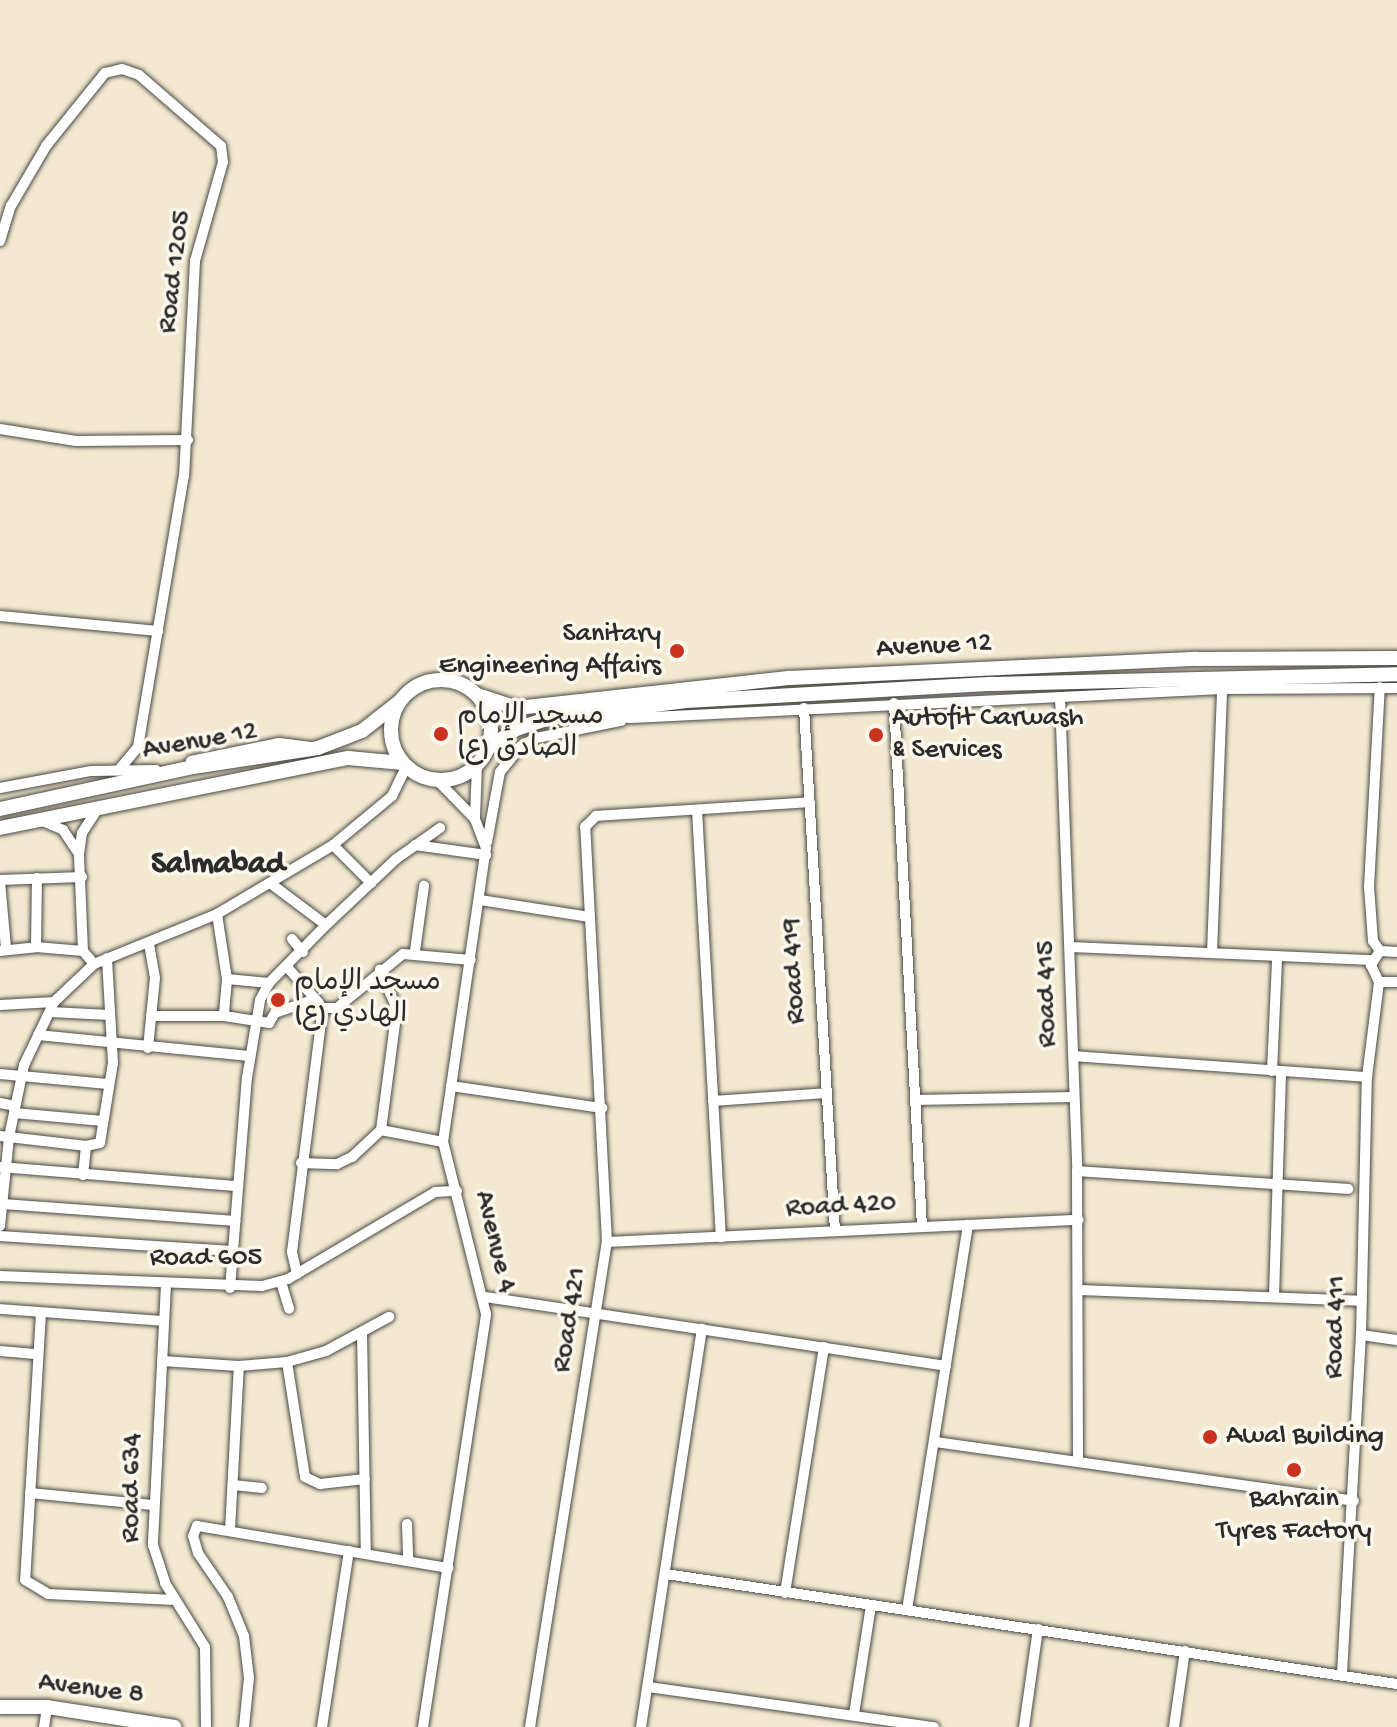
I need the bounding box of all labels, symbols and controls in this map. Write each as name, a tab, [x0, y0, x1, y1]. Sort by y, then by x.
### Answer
street label: Road 1205	[152, 209, 200, 335]
place label: Sanitary Engineering Affairs	[439, 618, 661, 684]
street label: Avenue 12	[875, 627, 993, 667]
marker: Sanitary Engineering Affairs	[668, 642, 686, 660]
place label: مسجد الإمام الصادق (ع)	[457, 701, 604, 767]
place label: Autofit Carwash & Services	[892, 702, 1084, 768]
street label: Avenue 12	[140, 715, 260, 769]
marker: مسجد الإمام الصادق (ع)	[432, 725, 450, 743]
marker: Autofit Carwash & Services	[867, 726, 885, 744]
district label: Salmabad	[151, 846, 285, 884]
street label: Road 419	[775, 917, 815, 1025]
street label: Road 415	[1030, 940, 1066, 1048]
place label: مسجد الإمام الهادي (ع)	[294, 967, 441, 1033]
marker: مسجد الإمام الهادي (ع)	[269, 991, 287, 1009]
street label: Avenue 4	[465, 1187, 523, 1297]
street label: Road 420	[785, 1187, 897, 1227]
street label: Road 605	[150, 1242, 262, 1276]
street label: Road 421	[546, 1265, 596, 1375]
street label: Road 411	[1318, 1275, 1356, 1379]
place label: Awal Building	[1226, 1420, 1384, 1454]
marker: Awal Building	[1201, 1428, 1219, 1446]
street label: Road 634	[115, 1433, 151, 1543]
marker: Bahrain Tyres Factory	[1285, 1461, 1303, 1479]
place label: Bahrain Tyres Factory	[1217, 1483, 1371, 1549]
street label: Avenue 8	[36, 1667, 146, 1713]

